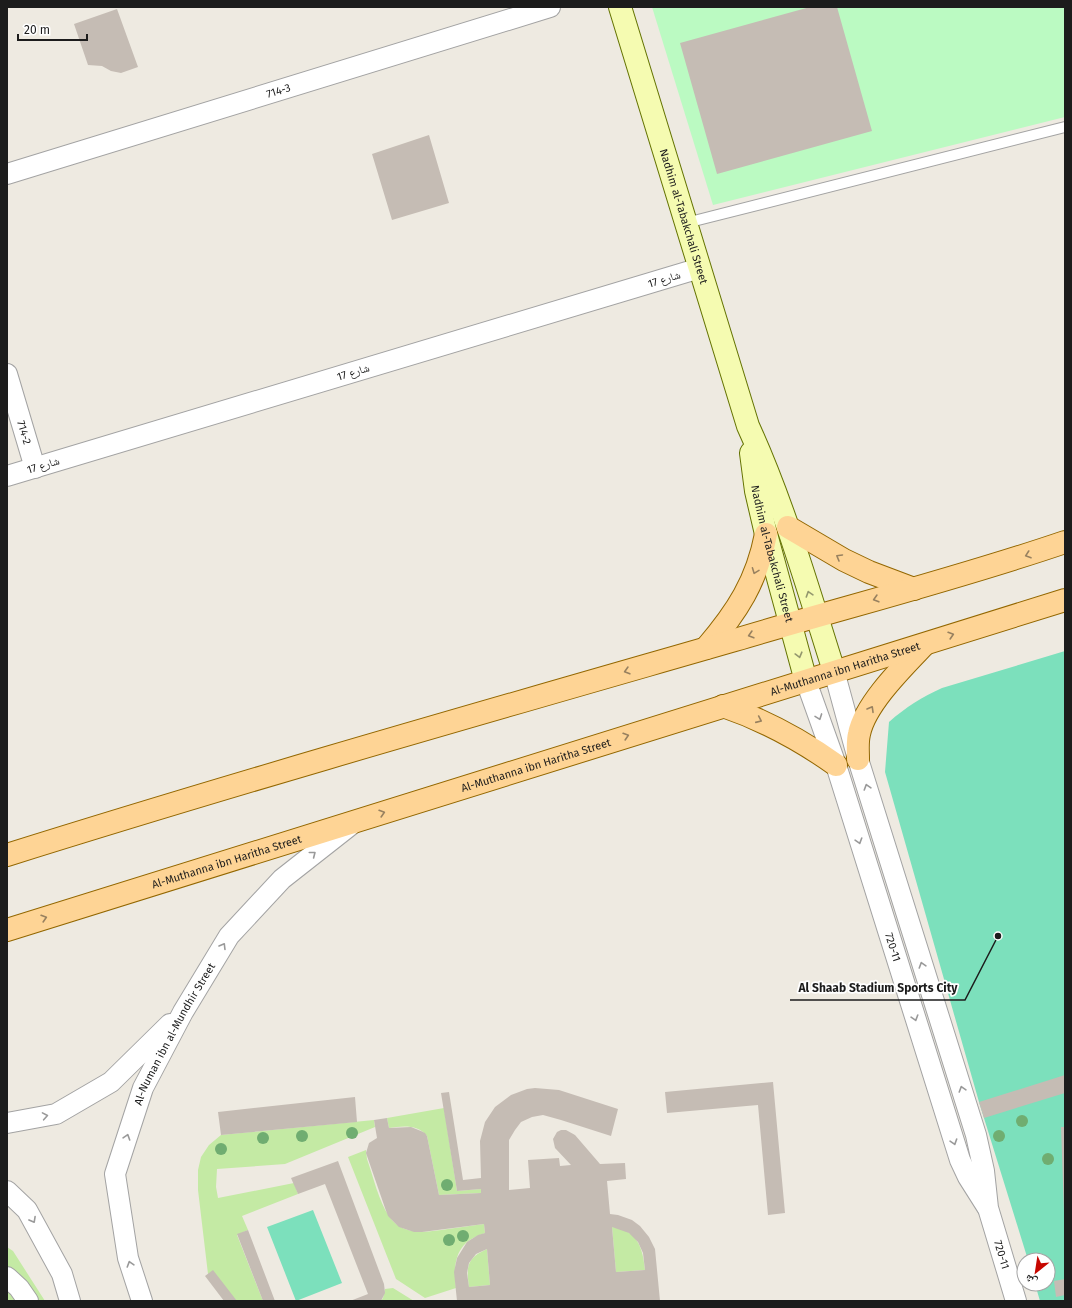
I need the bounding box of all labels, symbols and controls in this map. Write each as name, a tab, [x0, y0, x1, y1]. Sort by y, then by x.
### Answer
scale bar	[18, 16, 87, 42]
text: 20 m	[24, 23, 50, 37]
street label: 714-3	[265, 81, 292, 101]
street label: Nadhim al-Tabakchali Street	[657, 147, 710, 286]
street label: شارع 17	[646, 268, 682, 291]
street label: شارع 17	[335, 361, 371, 384]
street label: 714-2	[14, 419, 34, 446]
street label: شارع 17	[25, 454, 61, 477]
street label: Nadhim al-Tabakchali Street	[748, 485, 796, 624]
one-way arrow	[1025, 550, 1032, 559]
one-way arrow	[836, 555, 844, 562]
one-way arrow	[752, 568, 760, 575]
one-way arrow	[806, 591, 814, 598]
one-way arrow	[873, 594, 880, 603]
one-way arrow	[748, 630, 755, 639]
one-way arrow	[947, 631, 954, 640]
street label: Al-Muthanna ibn Haritha Street	[769, 640, 922, 698]
one-way arrow	[794, 651, 803, 658]
one-way arrow	[623, 666, 630, 675]
one-way arrow	[866, 706, 873, 713]
one-way arrow	[814, 714, 822, 721]
one-way arrow	[755, 715, 762, 723]
one-way arrow	[623, 732, 630, 741]
street label: Al-Muthanna ibn Haritha Street	[460, 736, 613, 795]
one-way arrow	[863, 784, 871, 791]
one-way arrow	[378, 809, 385, 818]
street label: Al-Muthanna ibn Haritha Street	[150, 833, 303, 891]
one-way arrow	[855, 837, 863, 844]
one-way arrow	[309, 852, 316, 859]
one-way arrow	[41, 914, 48, 923]
street label: 720-11	[882, 931, 903, 963]
one-way arrow	[218, 943, 225, 950]
street label: Al-Numan ibn al-Mundhir Street	[132, 961, 218, 1107]
one-way arrow	[919, 961, 927, 968]
callout: Al Shaab Stadium Sports City	[790, 976, 965, 1000]
text: Al Shaab Stadium Sports City	[798, 981, 958, 995]
one-way arrow	[910, 1015, 919, 1022]
one-way arrow	[958, 1085, 966, 1092]
one-way arrow	[42, 1112, 49, 1121]
one-way arrow	[122, 1134, 131, 1141]
one-way arrow	[949, 1139, 958, 1146]
one-way arrow	[28, 1216, 35, 1223]
street label: 720-11	[991, 1239, 1012, 1271]
north arrow	[1016, 1252, 1056, 1292]
one-way arrow	[126, 1261, 135, 1268]
text: ش	[1023, 1271, 1040, 1289]

